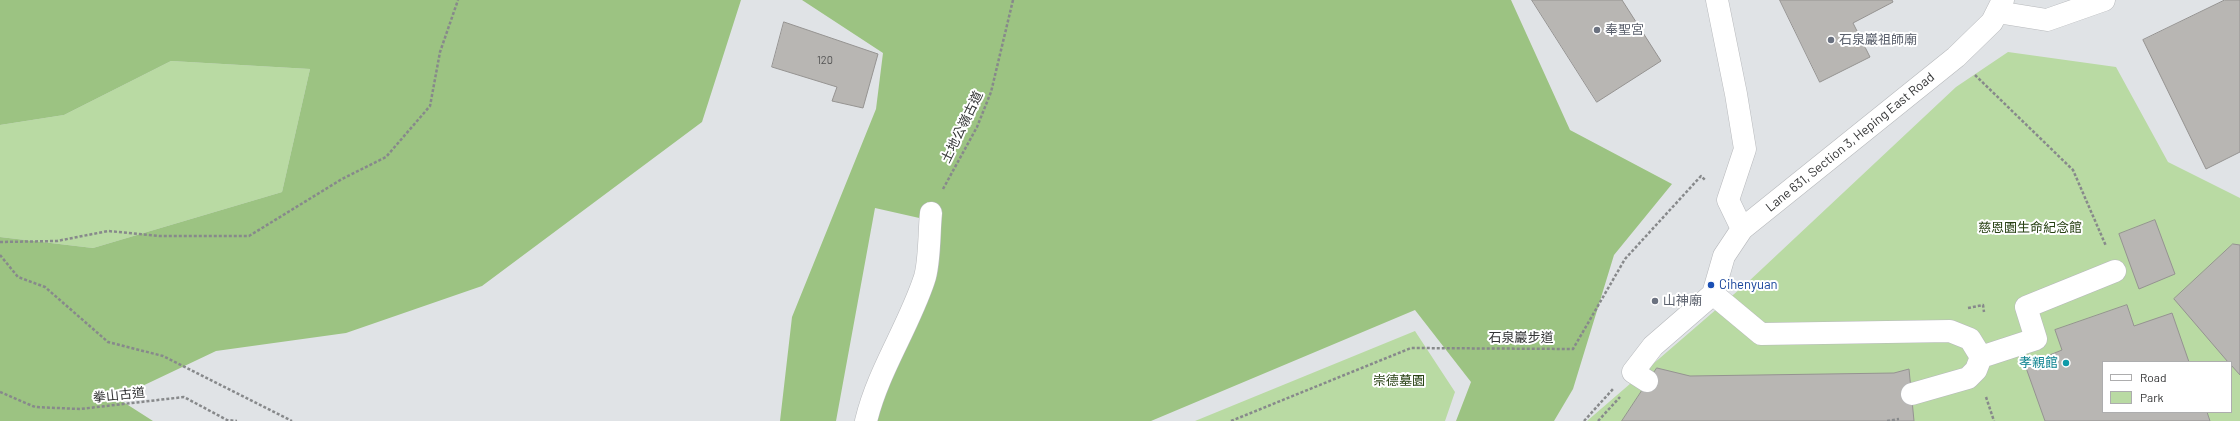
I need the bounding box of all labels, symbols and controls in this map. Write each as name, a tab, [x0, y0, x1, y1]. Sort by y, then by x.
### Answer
place label: 奉聖宮	[1605, 22, 1644, 38]
marker: 奉聖宮	[1592, 25, 1602, 35]
place label: 石泉巖祖師廟	[1839, 32, 1917, 48]
marker: 石泉巖祖師廟	[1826, 35, 1836, 45]
house number: 120	[817, 53, 833, 67]
street label: Lane 631, Section 3, Heping East Road	[1763, 69, 1937, 215]
street label: 土地公嶺古道	[938, 89, 986, 165]
park label: 慈恩園生命紀念館	[1978, 220, 2082, 236]
place label: Cihenyuan	[1719, 277, 1778, 293]
marker: Cihenyuan	[1706, 280, 1716, 290]
place label: 山神廟	[1663, 293, 1702, 309]
marker: 山神廟	[1650, 296, 1660, 306]
street label: 石泉巖步道	[1489, 330, 1553, 346]
place label: 孝親館	[2019, 355, 2058, 371]
marker: 孝親館	[2061, 358, 2071, 368]
legend	[2102, 361, 2232, 413]
text: Road	[2140, 370, 2167, 384]
park label: 崇德墓園	[1373, 373, 1425, 389]
street label: 拳山古道	[92, 385, 146, 405]
text: Park	[2140, 390, 2164, 404]

